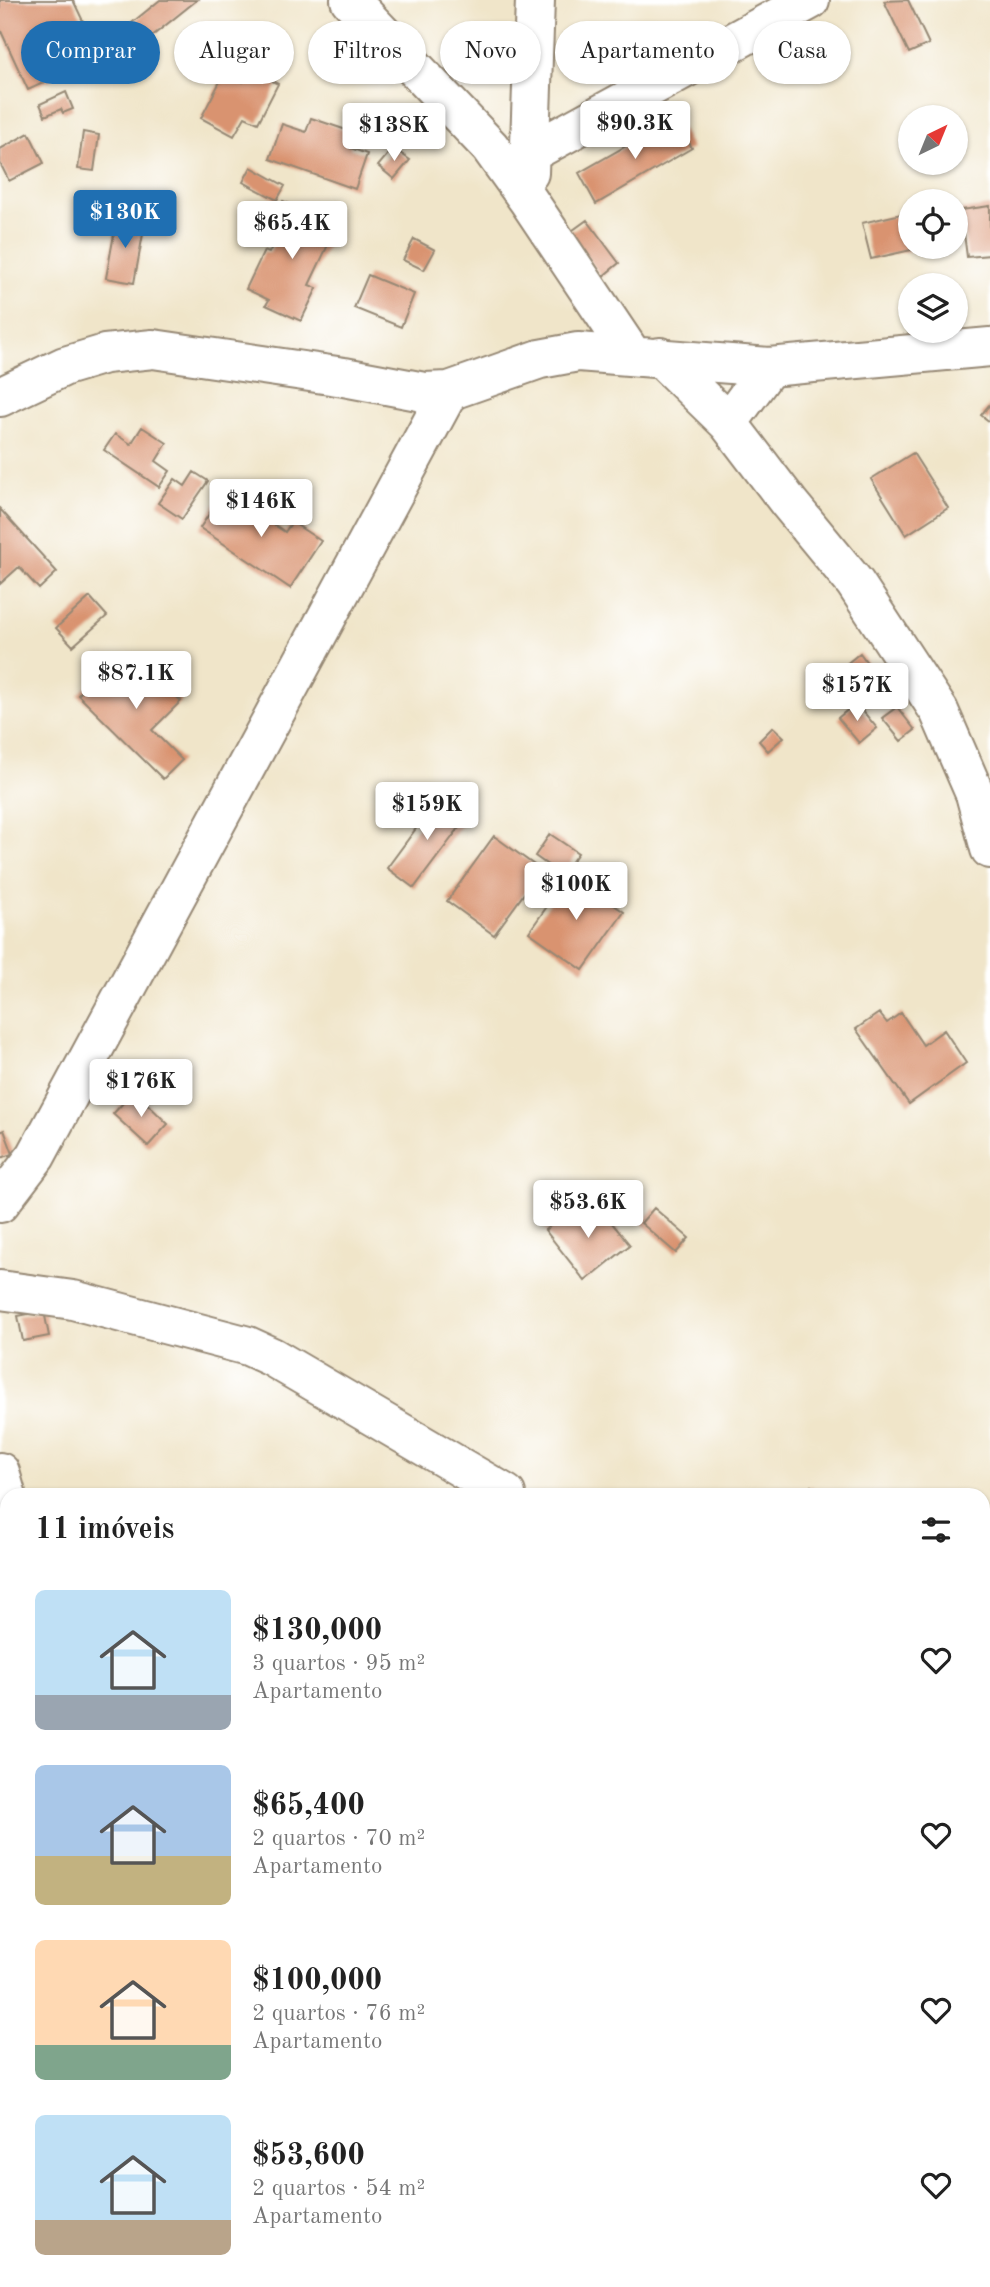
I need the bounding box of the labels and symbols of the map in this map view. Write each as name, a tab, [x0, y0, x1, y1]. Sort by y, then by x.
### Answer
pin: $90.3K	[578, 102, 692, 161]
pin: $138K	[345, 104, 443, 163]
north arrow	[898, 105, 968, 175]
pin: $130K	[76, 190, 174, 250]
pin: $65.4K	[235, 202, 349, 261]
pin: $146K	[212, 480, 310, 539]
pin: $87.1K	[79, 652, 193, 711]
pin: $157K	[808, 664, 906, 723]
pin: $159K	[378, 782, 476, 842]
pin: $100K	[527, 862, 625, 922]
pin: $176K	[92, 1060, 190, 1119]
pin: $53.6K	[531, 1180, 645, 1240]

